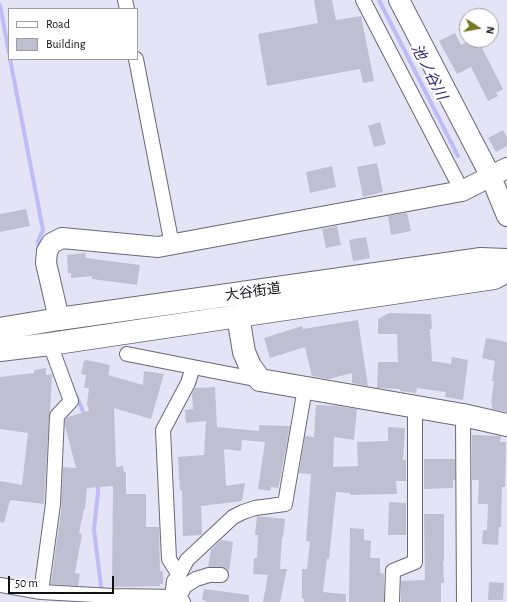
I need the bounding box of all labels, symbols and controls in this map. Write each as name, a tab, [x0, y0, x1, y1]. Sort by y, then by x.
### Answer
legend	[8, 8, 138, 60]
north arrow	[459, 8, 499, 48]
text: Road	[46, 18, 70, 30]
text: N	[484, 25, 496, 35]
text: Building	[46, 38, 86, 50]
water label: 池ノ谷川	[407, 41, 451, 103]
street label: 大谷街道	[224, 280, 282, 304]
scale bar	[10, 568, 116, 594]
text: 50 m	[15, 577, 38, 589]

